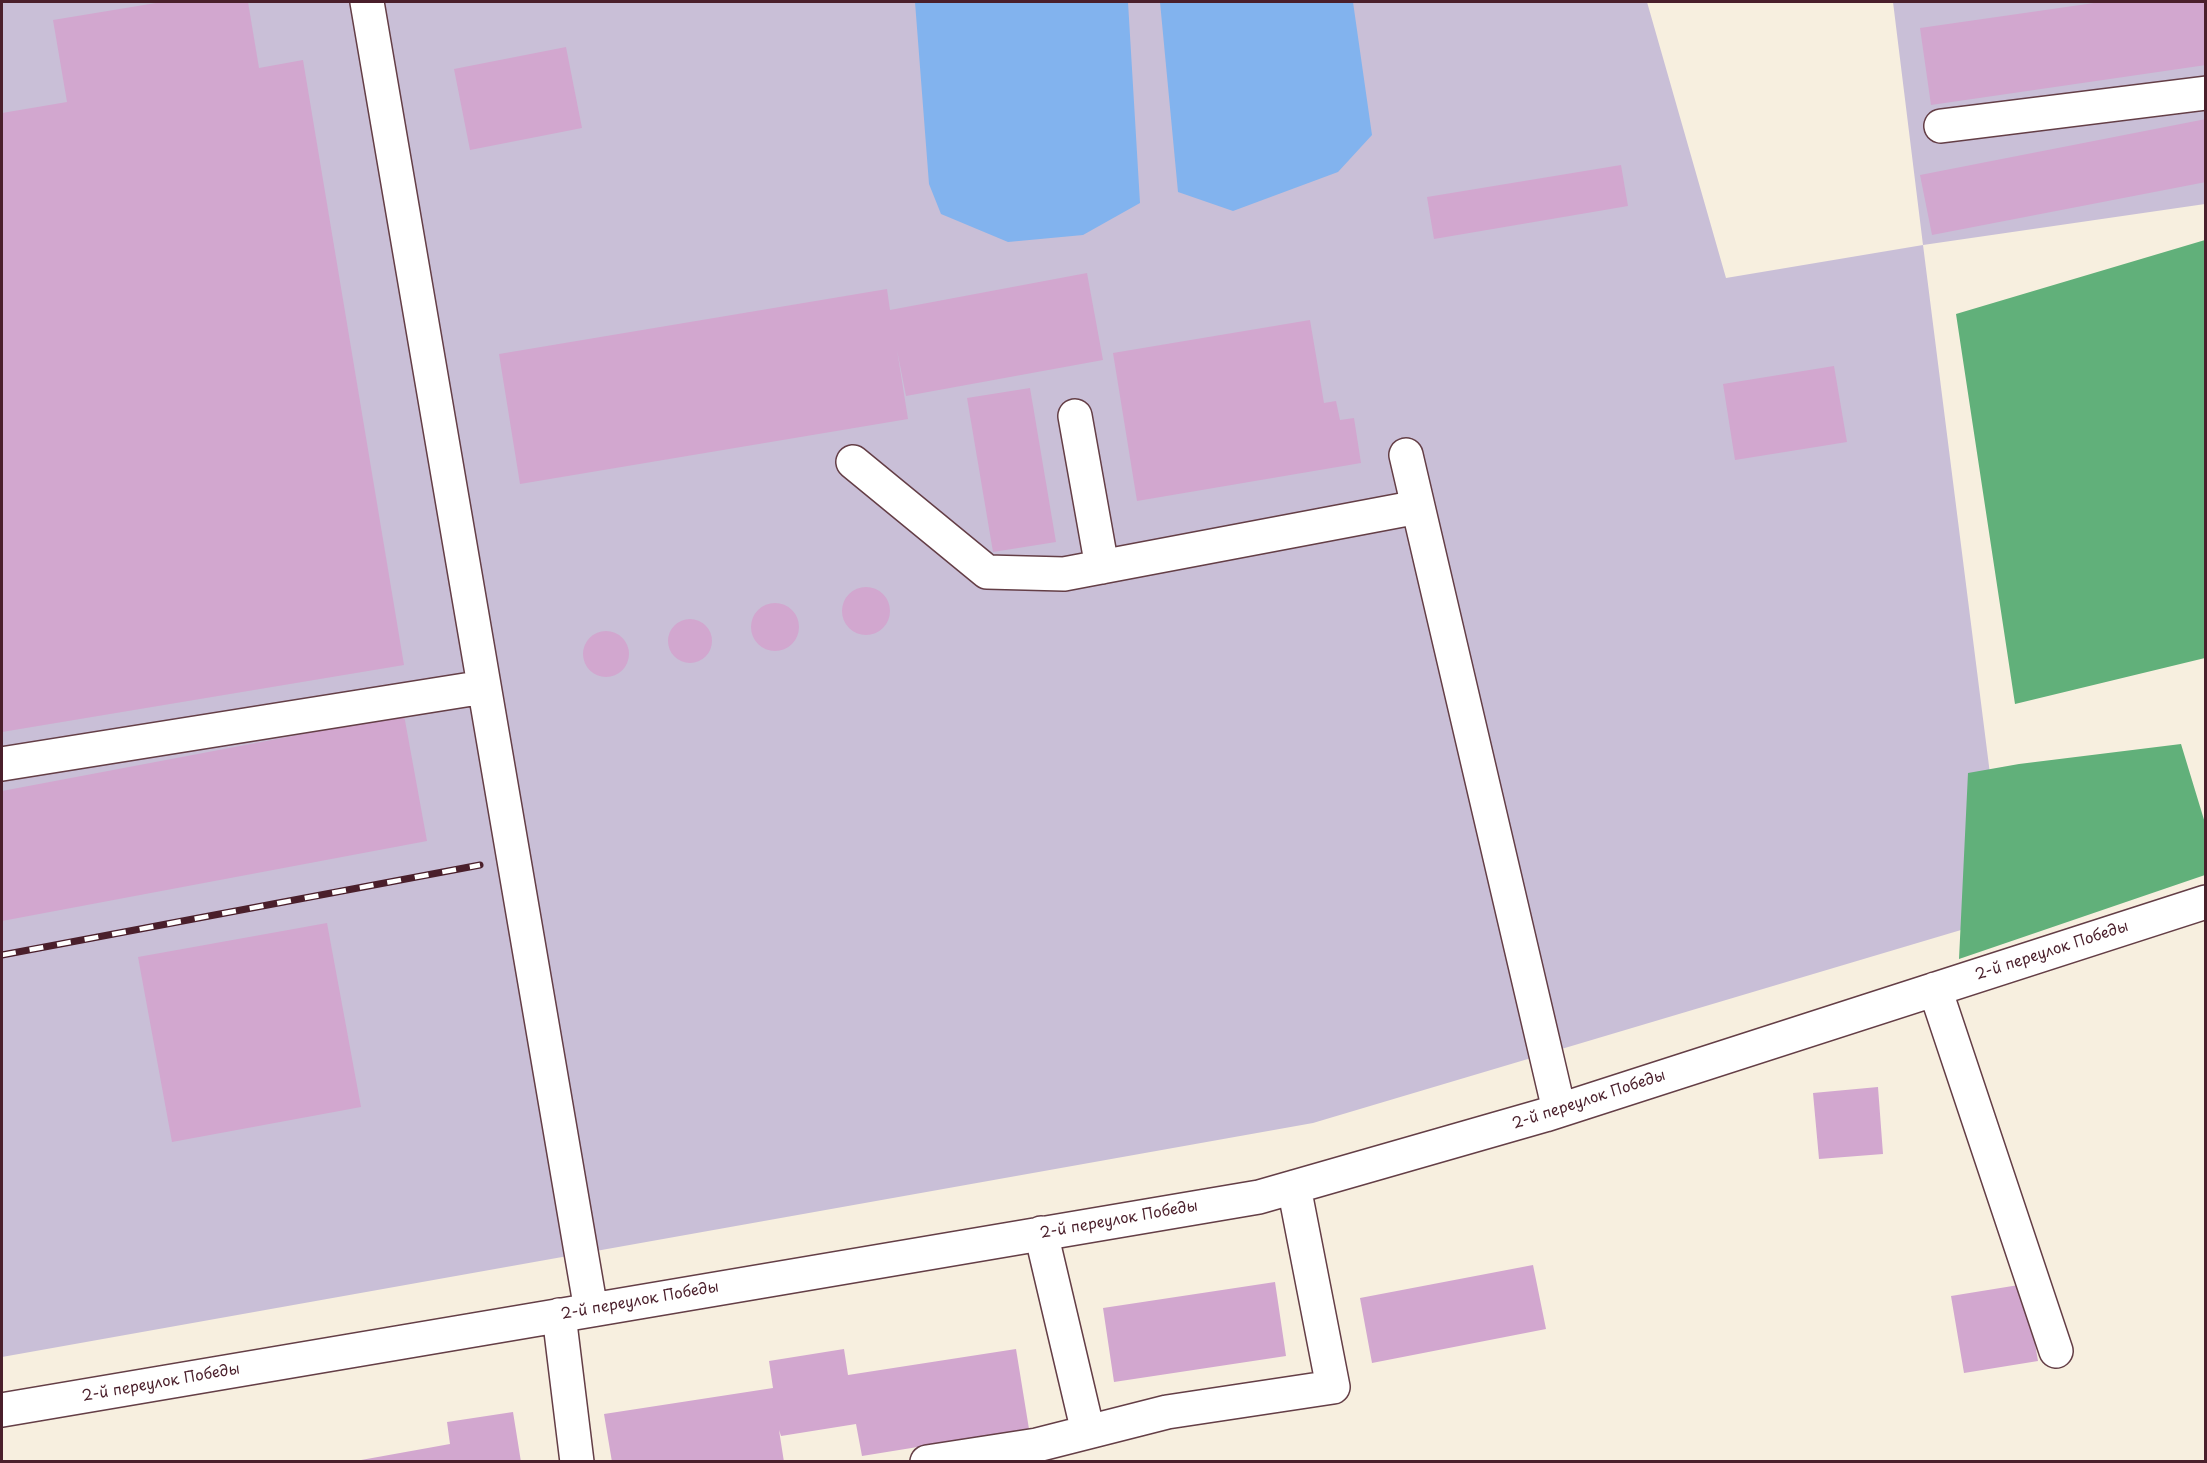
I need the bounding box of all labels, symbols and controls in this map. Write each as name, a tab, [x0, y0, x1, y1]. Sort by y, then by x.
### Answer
street label: 2-й переулок Победы	[1973, 918, 2131, 984]
street label: 2-й переулок Победы	[1510, 1067, 1668, 1133]
street label: 2-й переулок Победы	[1039, 1197, 1199, 1243]
street label: 2-й переулок Победы	[560, 1278, 720, 1324]
street label: 2-й переулок Победы	[81, 1360, 241, 1406]

